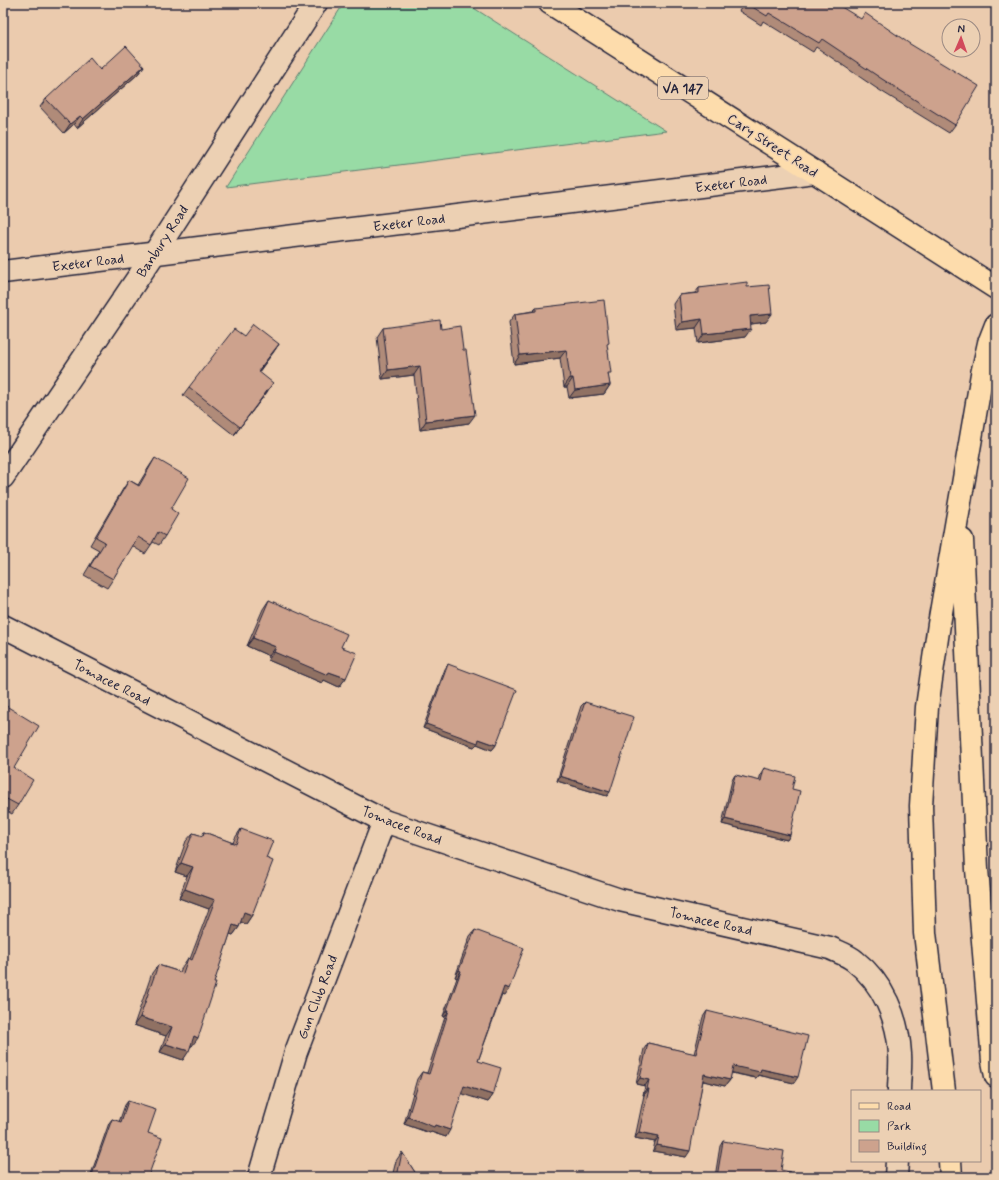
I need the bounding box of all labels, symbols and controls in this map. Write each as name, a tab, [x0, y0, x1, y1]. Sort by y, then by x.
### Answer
north arrow	[941, 18, 981, 58]
text: N	[957, 22, 965, 36]
road number: VA 147	[658, 77, 708, 99]
street label: Cary Street Road	[724, 110, 821, 182]
street label: Exeter Road	[694, 171, 768, 197]
street label: Banbury Road	[133, 202, 193, 281]
street label: Exeter Road	[372, 210, 446, 236]
street label: Exeter Road	[51, 250, 125, 276]
street label: Tomacee Road	[70, 656, 153, 710]
street label: Tomacee Road	[359, 802, 444, 850]
street label: Tomacee Road	[667, 904, 754, 940]
street label: Gun Club Road	[294, 953, 342, 1042]
legend	[851, 1090, 981, 1162]
text: Road	[887, 1099, 911, 1115]
text: Park	[887, 1119, 911, 1135]
text: Building	[887, 1139, 927, 1156]

